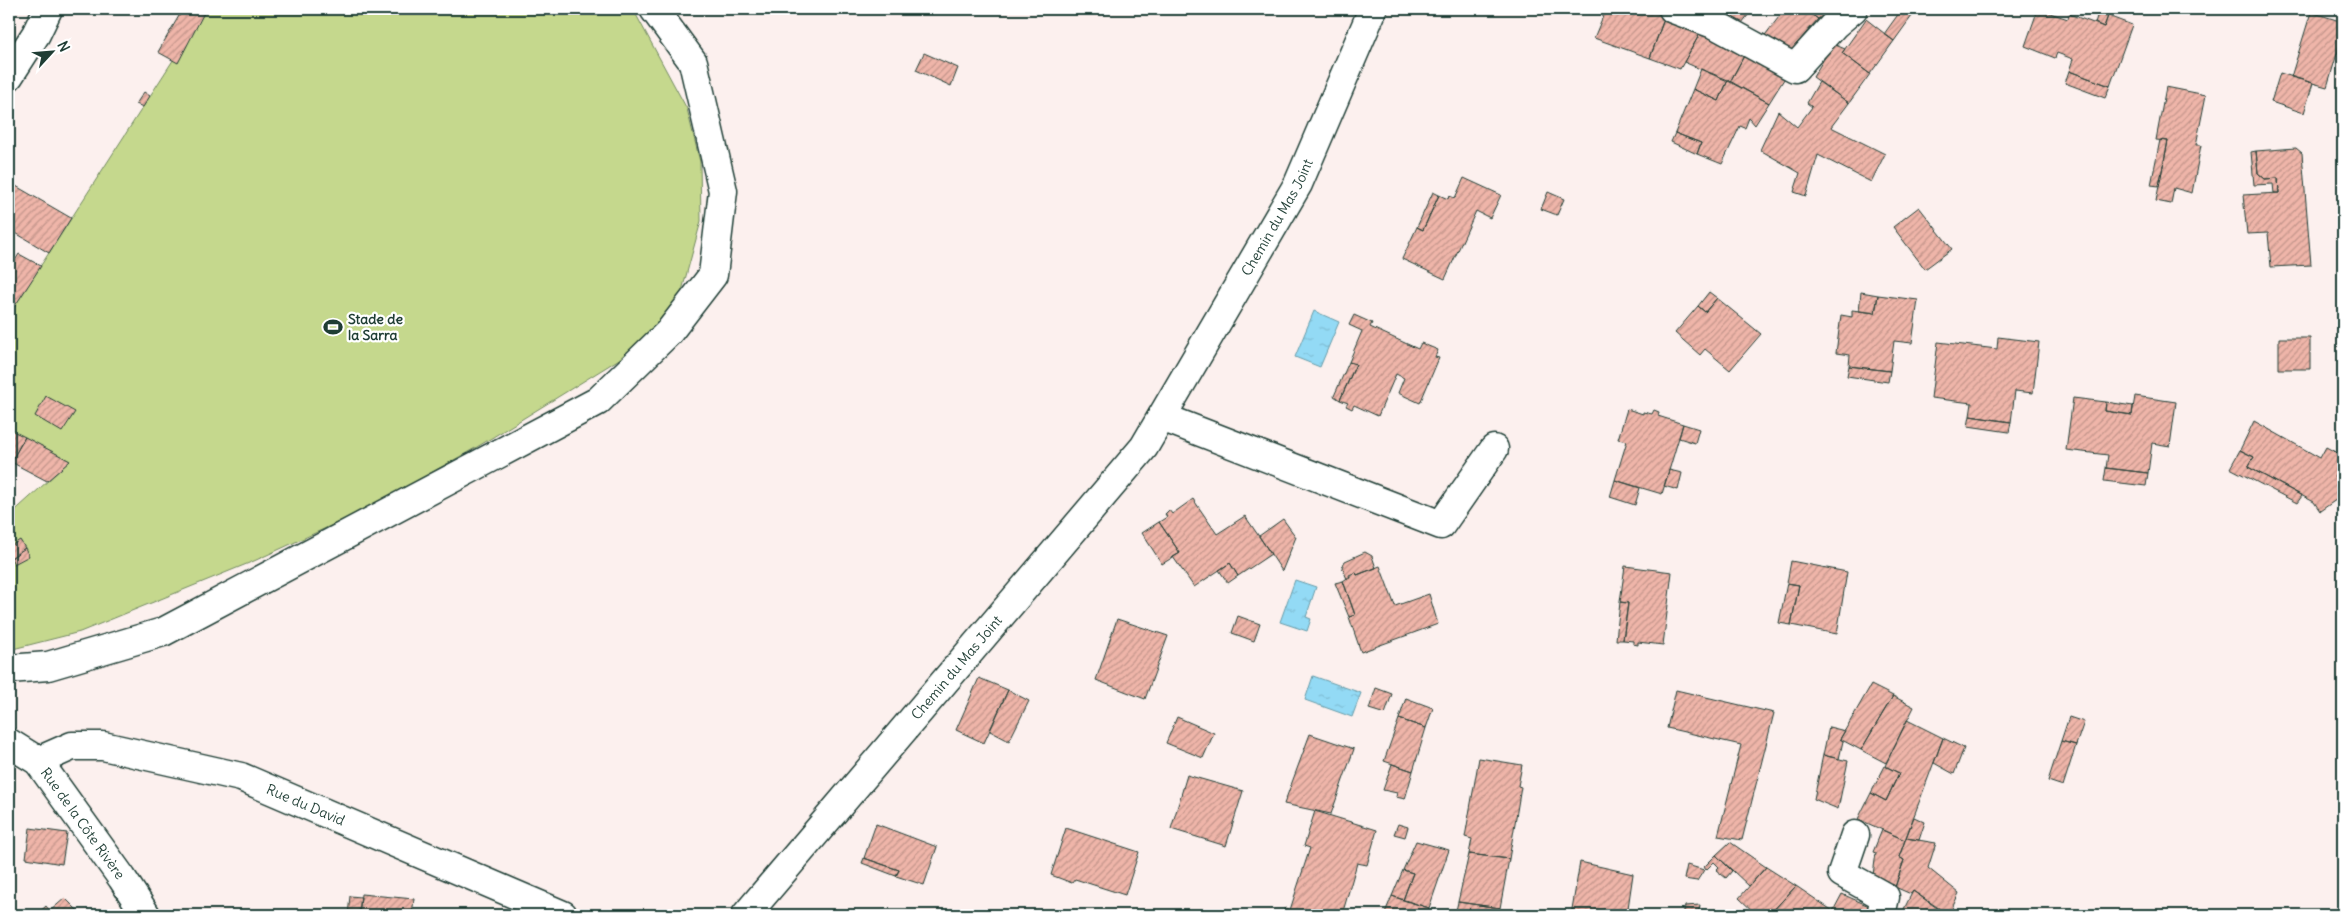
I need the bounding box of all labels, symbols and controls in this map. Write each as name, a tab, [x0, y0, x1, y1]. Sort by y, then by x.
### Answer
north arrow	[28, 28, 78, 78]
text: N	[53, 38, 74, 55]
street label: Chemin du Mas Joint	[1237, 156, 1317, 279]
place label: Stade de la Sarra	[348, 310, 403, 344]
sports icon: Stade de la Sarra	[322, 316, 344, 338]
street label: Chemin du Mas Joint	[907, 611, 1006, 723]
street label: Rue de la Côte Rivère	[37, 764, 129, 883]
street label: Rue du David	[264, 780, 348, 829]

